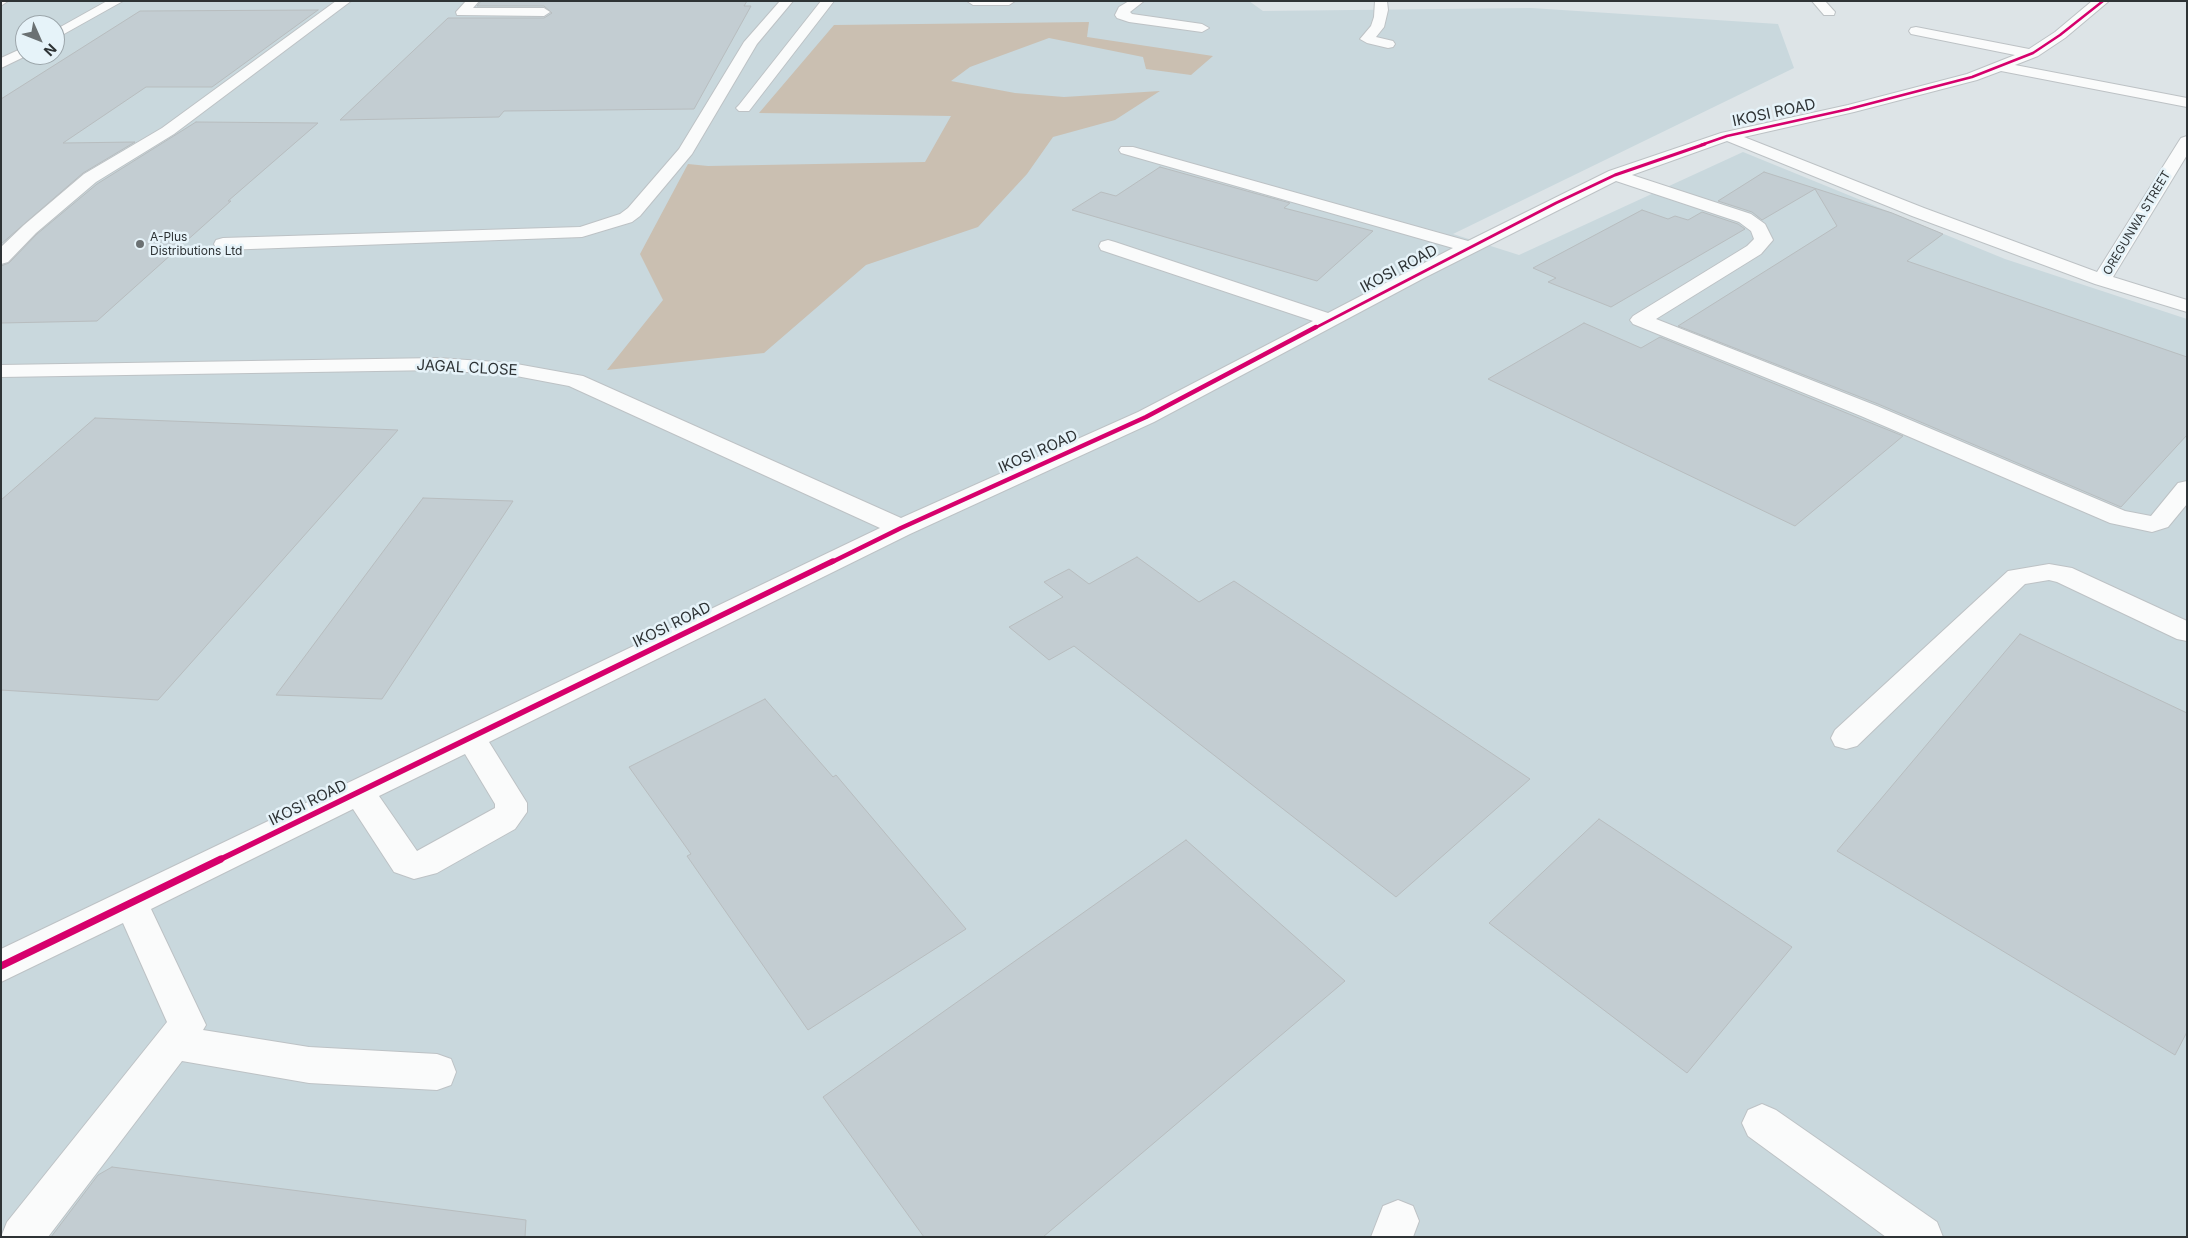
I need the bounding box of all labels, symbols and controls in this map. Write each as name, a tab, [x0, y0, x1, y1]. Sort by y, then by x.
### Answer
north arrow	[15, 15, 65, 65]
text: N	[41, 40, 60, 60]
street label: IKOSI ROAD	[1731, 95, 1817, 131]
street label: OREGUNWA STREET	[2100, 168, 2174, 278]
place label: A-Plus Distributions Ltd	[150, 230, 242, 258]
marker: A-Plus Distributions Ltd	[134, 238, 146, 250]
street label: IKOSI ROAD	[1357, 241, 1441, 297]
street label: JAGAL CLOSE	[416, 356, 518, 380]
street label: IKOSI ROAD	[996, 427, 1080, 477]
street label: IKOSI ROAD	[630, 598, 714, 652]
street label: IKOSI ROAD	[266, 776, 350, 830]

